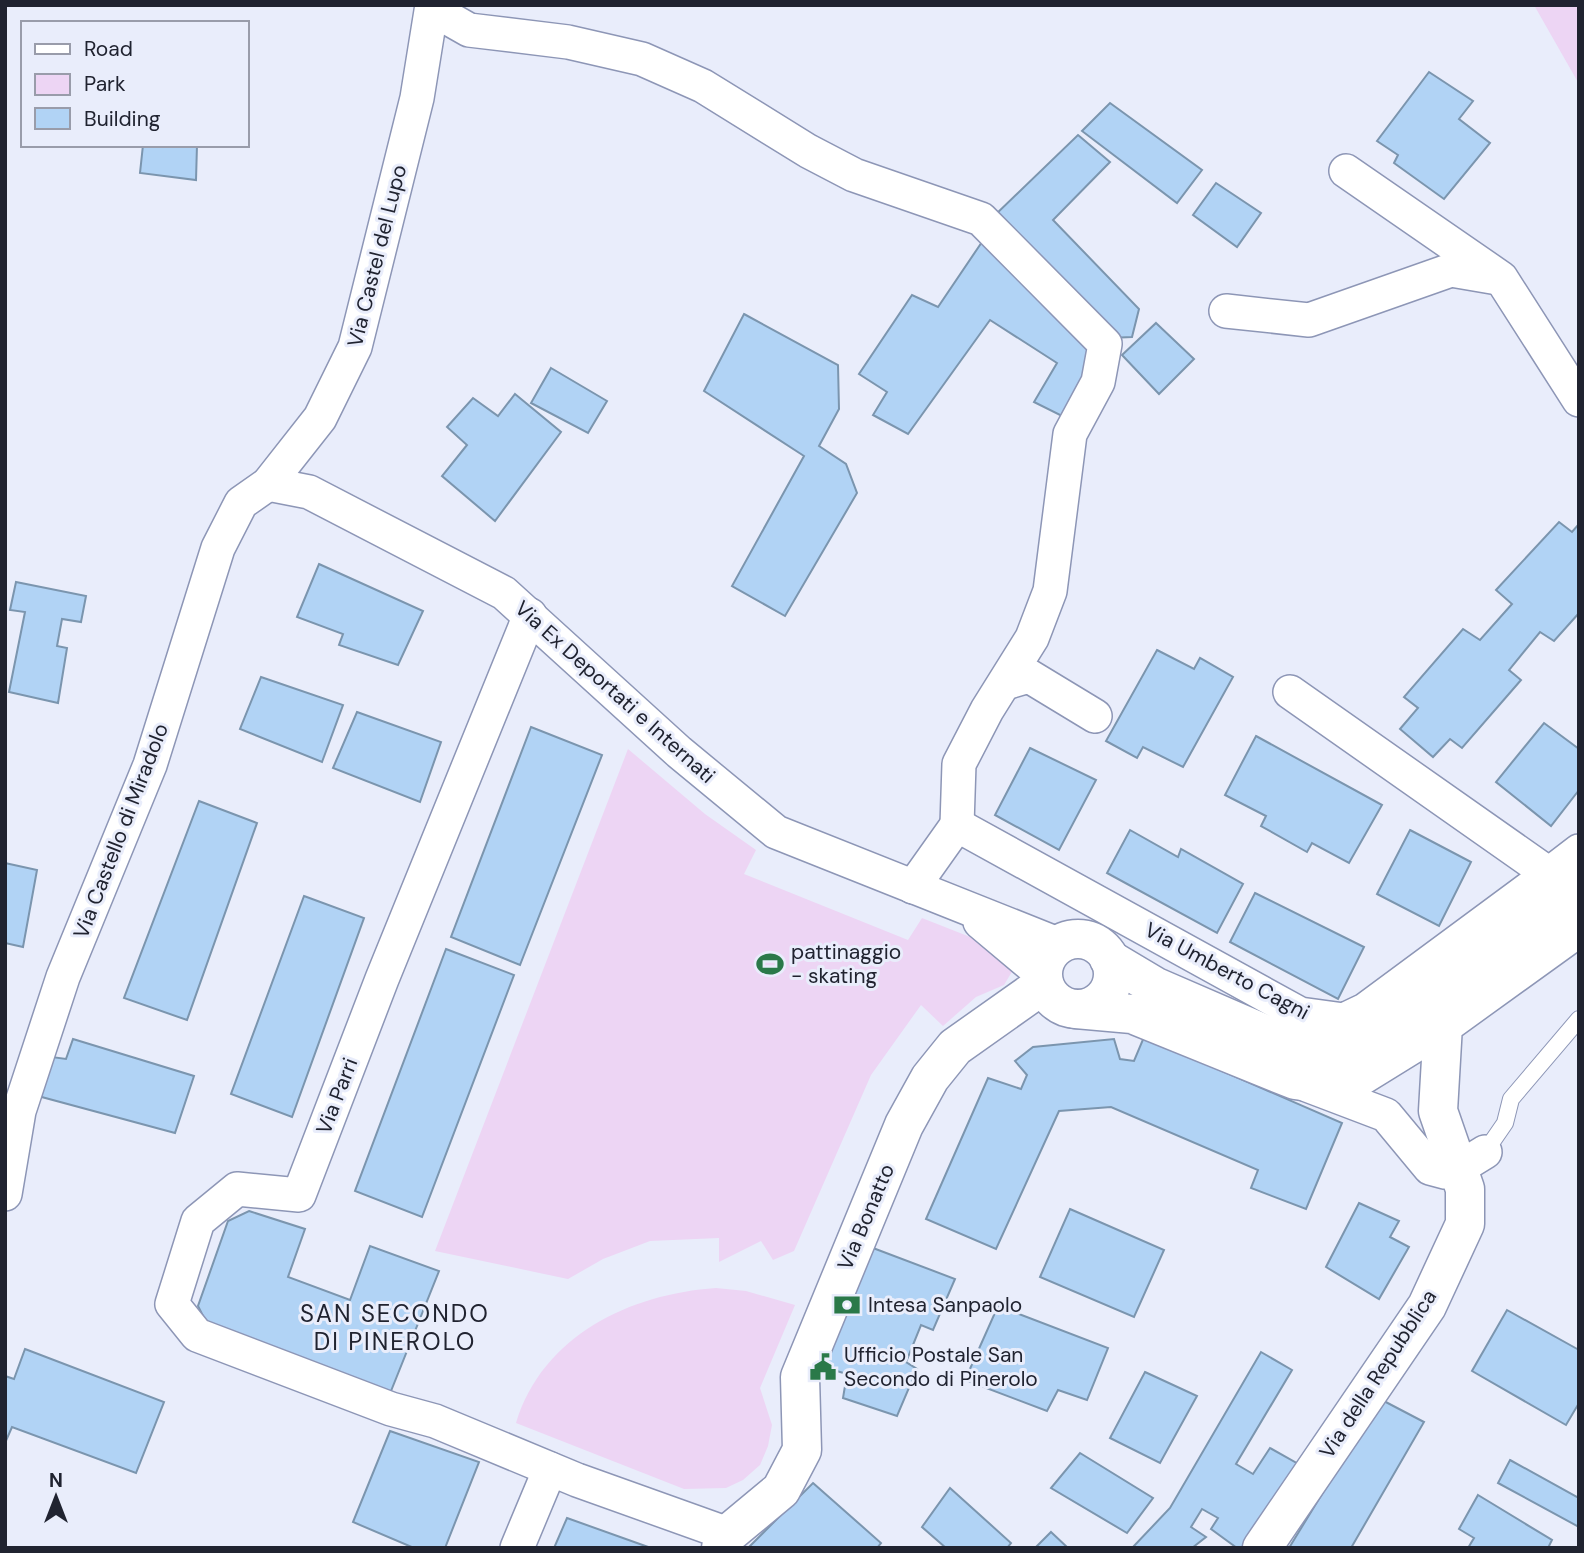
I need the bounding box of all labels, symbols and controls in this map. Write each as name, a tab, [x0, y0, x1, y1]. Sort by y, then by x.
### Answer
legend	[21, 21, 248, 147]
text: Road	[84, 35, 133, 63]
text: Park	[84, 70, 126, 98]
text: Building	[84, 105, 161, 133]
street label: Via Castel del Lupo	[341, 162, 413, 350]
street label: Via Ex Deportati e Internati	[509, 594, 721, 790]
street label: Via Castello di Miradolo	[67, 719, 175, 943]
street label: Via Umberto Cagni	[1140, 916, 1314, 1026]
place label: pattinaggio - skating	[791, 938, 901, 990]
sports icon: pattinaggio - skating	[755, 949, 785, 979]
street label: Via Parri	[310, 1054, 364, 1138]
street label: Via Bonatto	[831, 1160, 901, 1274]
street label: Via della Repubblica	[1313, 1284, 1443, 1464]
bank icon: Intesa Sanpaolo	[832, 1290, 862, 1320]
place label: Intesa Sanpaolo	[868, 1291, 1022, 1319]
district label: SAN SECONDO DI PINEROLO	[300, 1298, 490, 1357]
place label: Ufficio Postale San Secondo di Pinerolo	[844, 1341, 1038, 1393]
public building icon: Ufficio Postale San Secondo di Pinerolo	[808, 1352, 838, 1382]
north arrow	[21, 1462, 91, 1532]
text: N	[49, 1468, 63, 1493]

